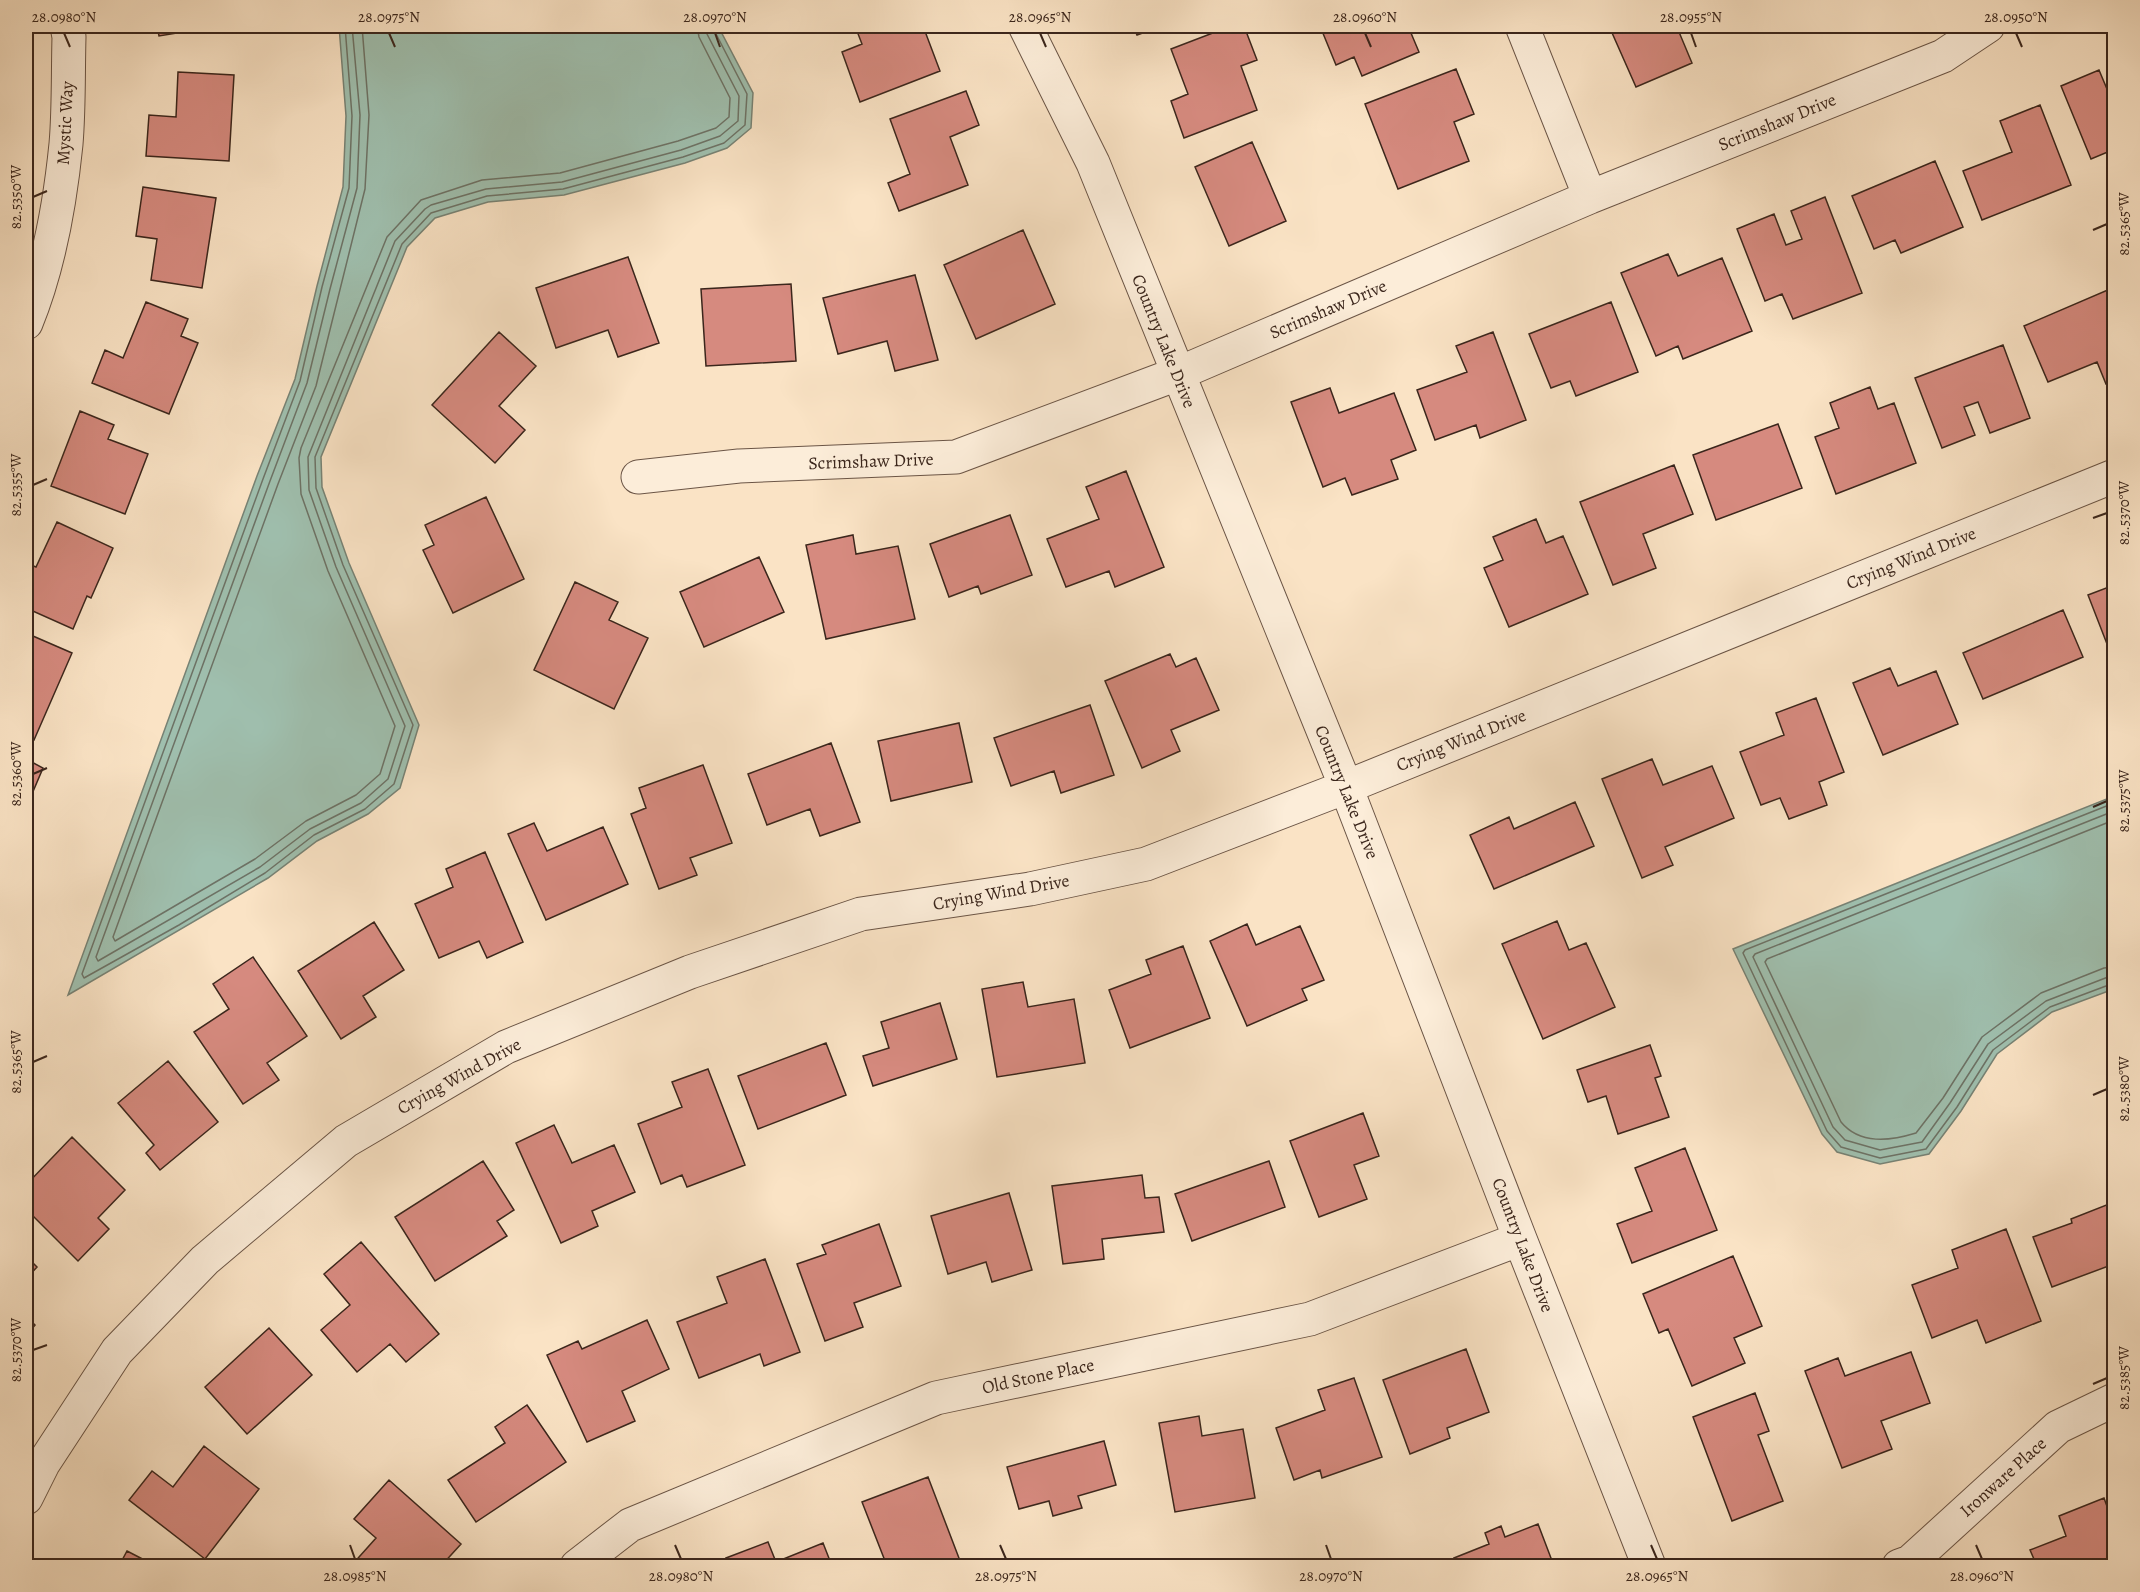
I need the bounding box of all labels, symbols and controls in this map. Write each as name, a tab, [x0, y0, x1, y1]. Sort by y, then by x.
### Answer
text: 28.0980°N	[32, 7, 96, 27]
text: 28.0975°N	[358, 7, 420, 27]
text: 28.0970°N	[683, 7, 747, 27]
text: 28.0965°N	[1009, 7, 1071, 27]
text: 28.0960°N	[1333, 7, 1397, 27]
text: 28.0955°N	[1660, 7, 1722, 27]
text: 28.0950°N	[1984, 7, 2048, 27]
street label: Mystic Way	[51, 80, 79, 165]
street label: Scrimshaw Drive	[1714, 87, 1840, 157]
text: 82.5350°W	[6, 165, 26, 229]
text: 82.5365°W	[2114, 192, 2134, 256]
street label: Country Lake Drive	[1126, 271, 1202, 411]
street label: Scrimshaw Drive	[1266, 273, 1390, 345]
street label: Scrimshaw Drive	[808, 447, 934, 475]
text: 82.5355°W	[6, 453, 26, 517]
text: 82.5370°W	[2114, 481, 2134, 545]
street label: Crying Wind Drive	[1842, 521, 1980, 595]
street label: Crying Wind Drive	[1392, 703, 1530, 777]
street label: Country Lake Drive	[1309, 722, 1385, 862]
text: 82.5360°W	[6, 741, 26, 807]
text: 82.5375°W	[2114, 770, 2134, 832]
street label: Crying Wind Drive	[931, 868, 1071, 916]
text: 82.5365°W	[6, 1030, 26, 1094]
street label: Crying Wind Drive	[393, 1032, 525, 1120]
text: 82.5380°W	[2114, 1056, 2134, 1122]
street label: Country Lake Drive	[1486, 1174, 1560, 1316]
text: 82.5370°W	[6, 1318, 26, 1382]
text: 82.5385°W	[2114, 1346, 2134, 1410]
street label: Old Stone Place	[980, 1352, 1096, 1400]
street label: Ironware Place	[1955, 1432, 2051, 1522]
text: 28.0985°N	[324, 1566, 387, 1586]
text: 28.0980°N	[649, 1566, 713, 1586]
text: 28.0975°N	[975, 1566, 1037, 1586]
text: 28.0970°N	[1299, 1566, 1363, 1586]
text: 28.0965°N	[1626, 1566, 1688, 1586]
text: 28.0960°N	[1950, 1566, 2014, 1586]

